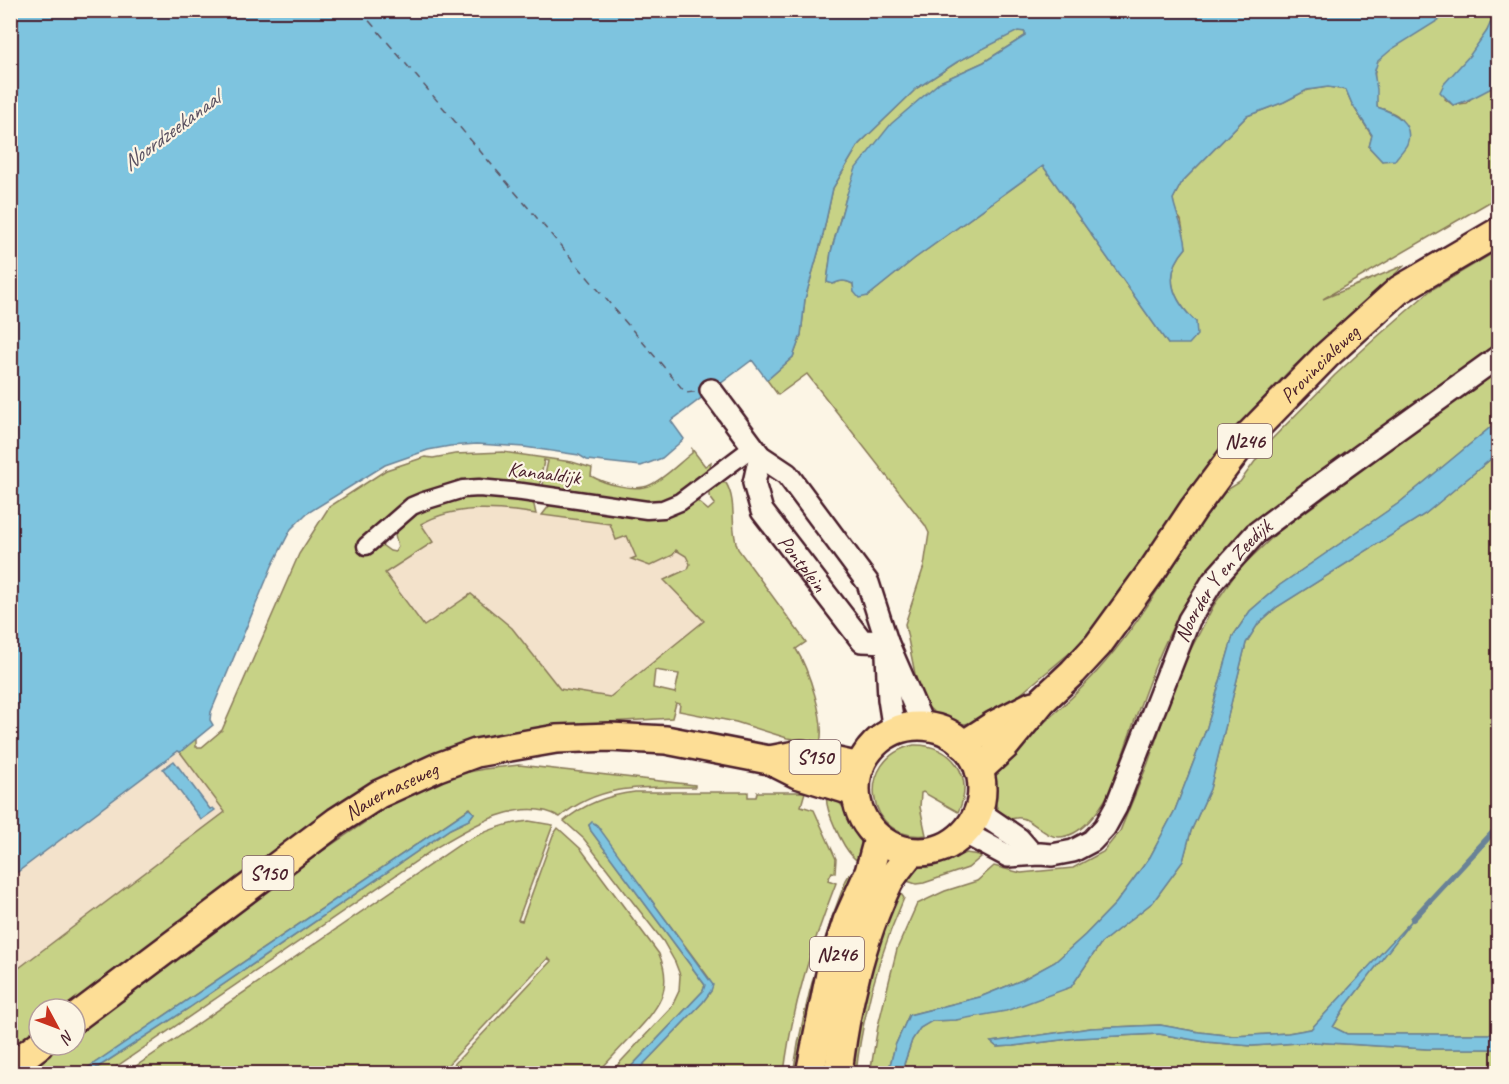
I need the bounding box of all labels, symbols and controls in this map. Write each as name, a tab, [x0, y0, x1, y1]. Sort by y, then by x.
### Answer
water label: Noordzeekanaal	[116, 81, 231, 177]
street label: Provincialeweg	[1274, 318, 1366, 408]
road number: N246	[1218, 424, 1272, 458]
street label: Kanaaldijk	[506, 456, 583, 491]
street label: Noorder Y en Zeedijk	[1169, 512, 1278, 646]
street label: Pontplein	[772, 530, 833, 597]
road number: S150	[790, 740, 840, 774]
street label: Nauernaseweg	[339, 755, 443, 826]
road number: S150	[242, 856, 294, 890]
road number: N246	[810, 937, 864, 971]
north arrow	[27, 997, 87, 1057]
text: N	[55, 1026, 78, 1049]

